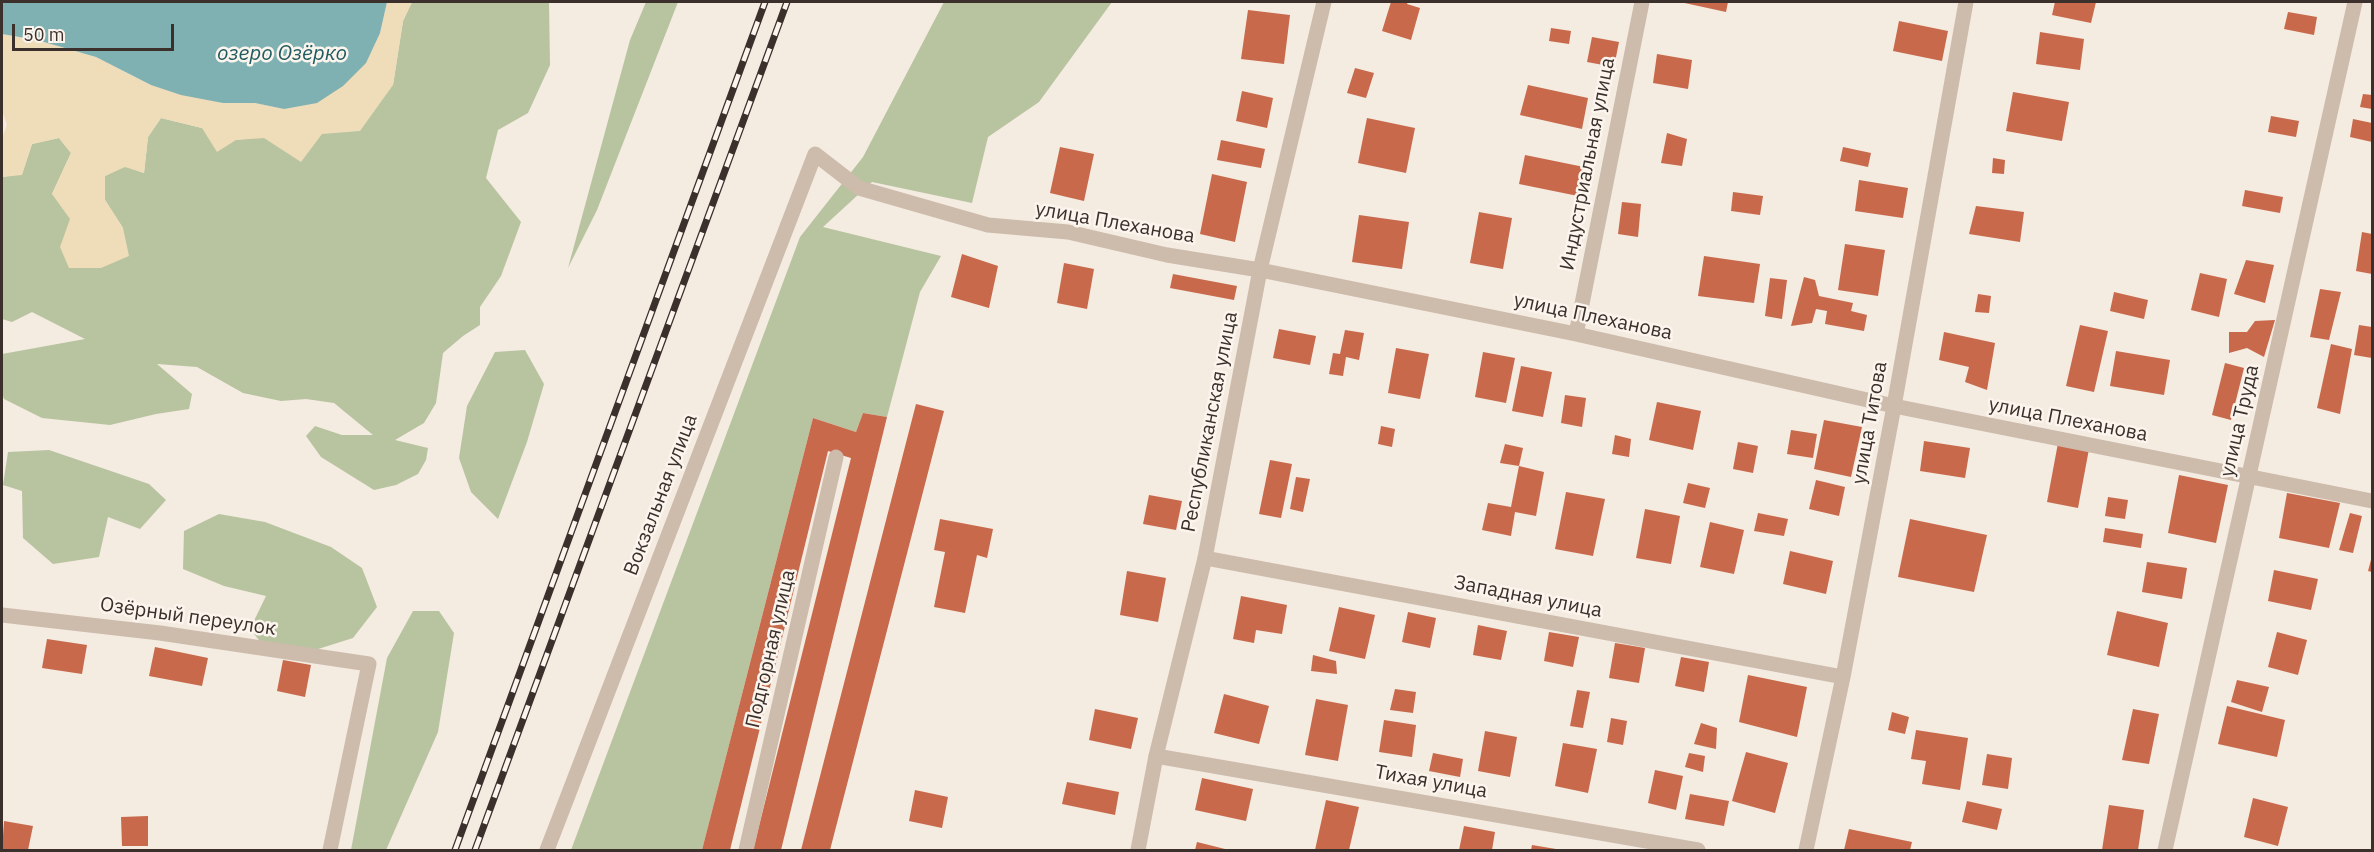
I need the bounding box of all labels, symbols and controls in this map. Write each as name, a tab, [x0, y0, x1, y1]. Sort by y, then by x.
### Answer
scale bar	[15, 12, 177, 50]
text: 50 m	[23, 23, 65, 46]
water label: озеро Озёрко	[217, 41, 347, 67]
street label: Индустриальная улица	[1556, 56, 1620, 272]
street label: улица Плеханова	[1033, 197, 1197, 249]
street label: улица Плеханова	[1512, 288, 1674, 346]
street label: Республиканская улица	[1177, 310, 1243, 534]
street label: улица Титова	[1847, 360, 1893, 486]
street label: улица Труда	[2215, 363, 2265, 479]
street label: улица Плеханова	[1986, 393, 2150, 447]
street label: Вокзальная улица	[619, 411, 703, 579]
street label: Подгорная улица	[741, 568, 801, 730]
street label: Западная улица	[1452, 571, 1604, 623]
street label: Озёрный переулок	[98, 593, 278, 641]
street label: Тихая улица	[1373, 760, 1489, 804]

